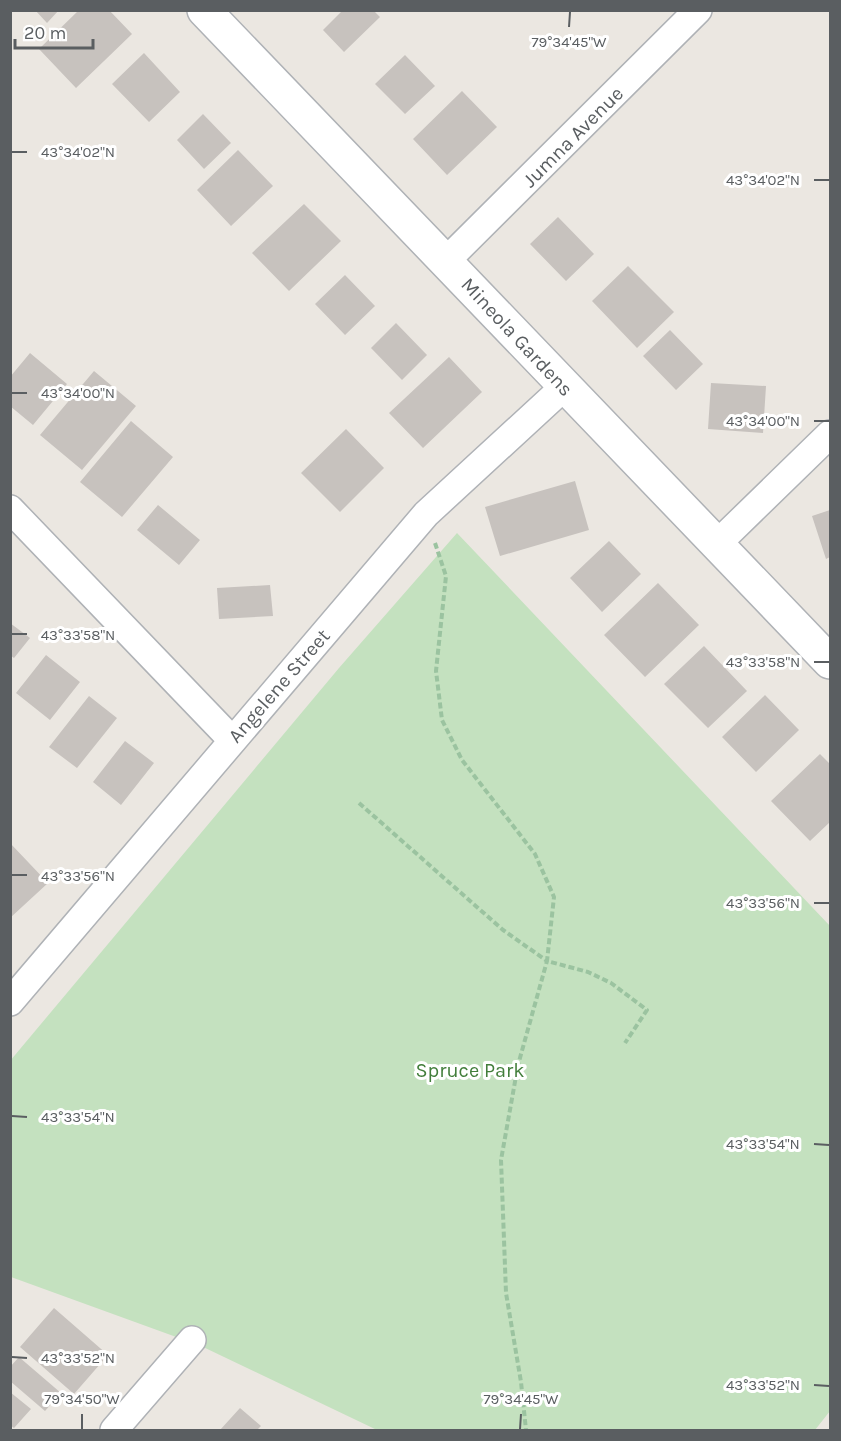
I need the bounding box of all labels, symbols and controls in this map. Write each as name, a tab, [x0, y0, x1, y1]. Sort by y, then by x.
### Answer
scale bar	[15, 12, 93, 50]
text: 20 m	[24, 22, 66, 44]
text: 79°34'45"W	[532, 33, 607, 51]
street label: Jumna Avenue	[518, 82, 628, 192]
text: 43°34'02"N	[41, 143, 115, 161]
text: 43°34'02"N	[726, 171, 800, 189]
street label: Mineola Gardens	[456, 273, 578, 401]
text: 43°34'00"N	[41, 384, 115, 402]
text: 43°34'00"N	[726, 412, 800, 430]
street label: Angelene Street	[223, 624, 335, 748]
text: 43°33'58"N	[41, 626, 115, 644]
text: 43°33'58"N	[726, 653, 800, 671]
text: 43°33'56"N	[41, 867, 115, 885]
text: 43°33'56"N	[726, 894, 800, 912]
park label: Spruce Park	[415, 1059, 525, 1082]
text: 43°33'54"N	[41, 1108, 115, 1126]
text: 43°33'54"N	[726, 1135, 800, 1153]
text: 43°33'52"N	[41, 1349, 115, 1367]
text: 43°33'52"N	[726, 1376, 800, 1394]
text: 79°34'50"W	[44, 1390, 120, 1408]
text: 79°34'45"W	[484, 1390, 559, 1408]

